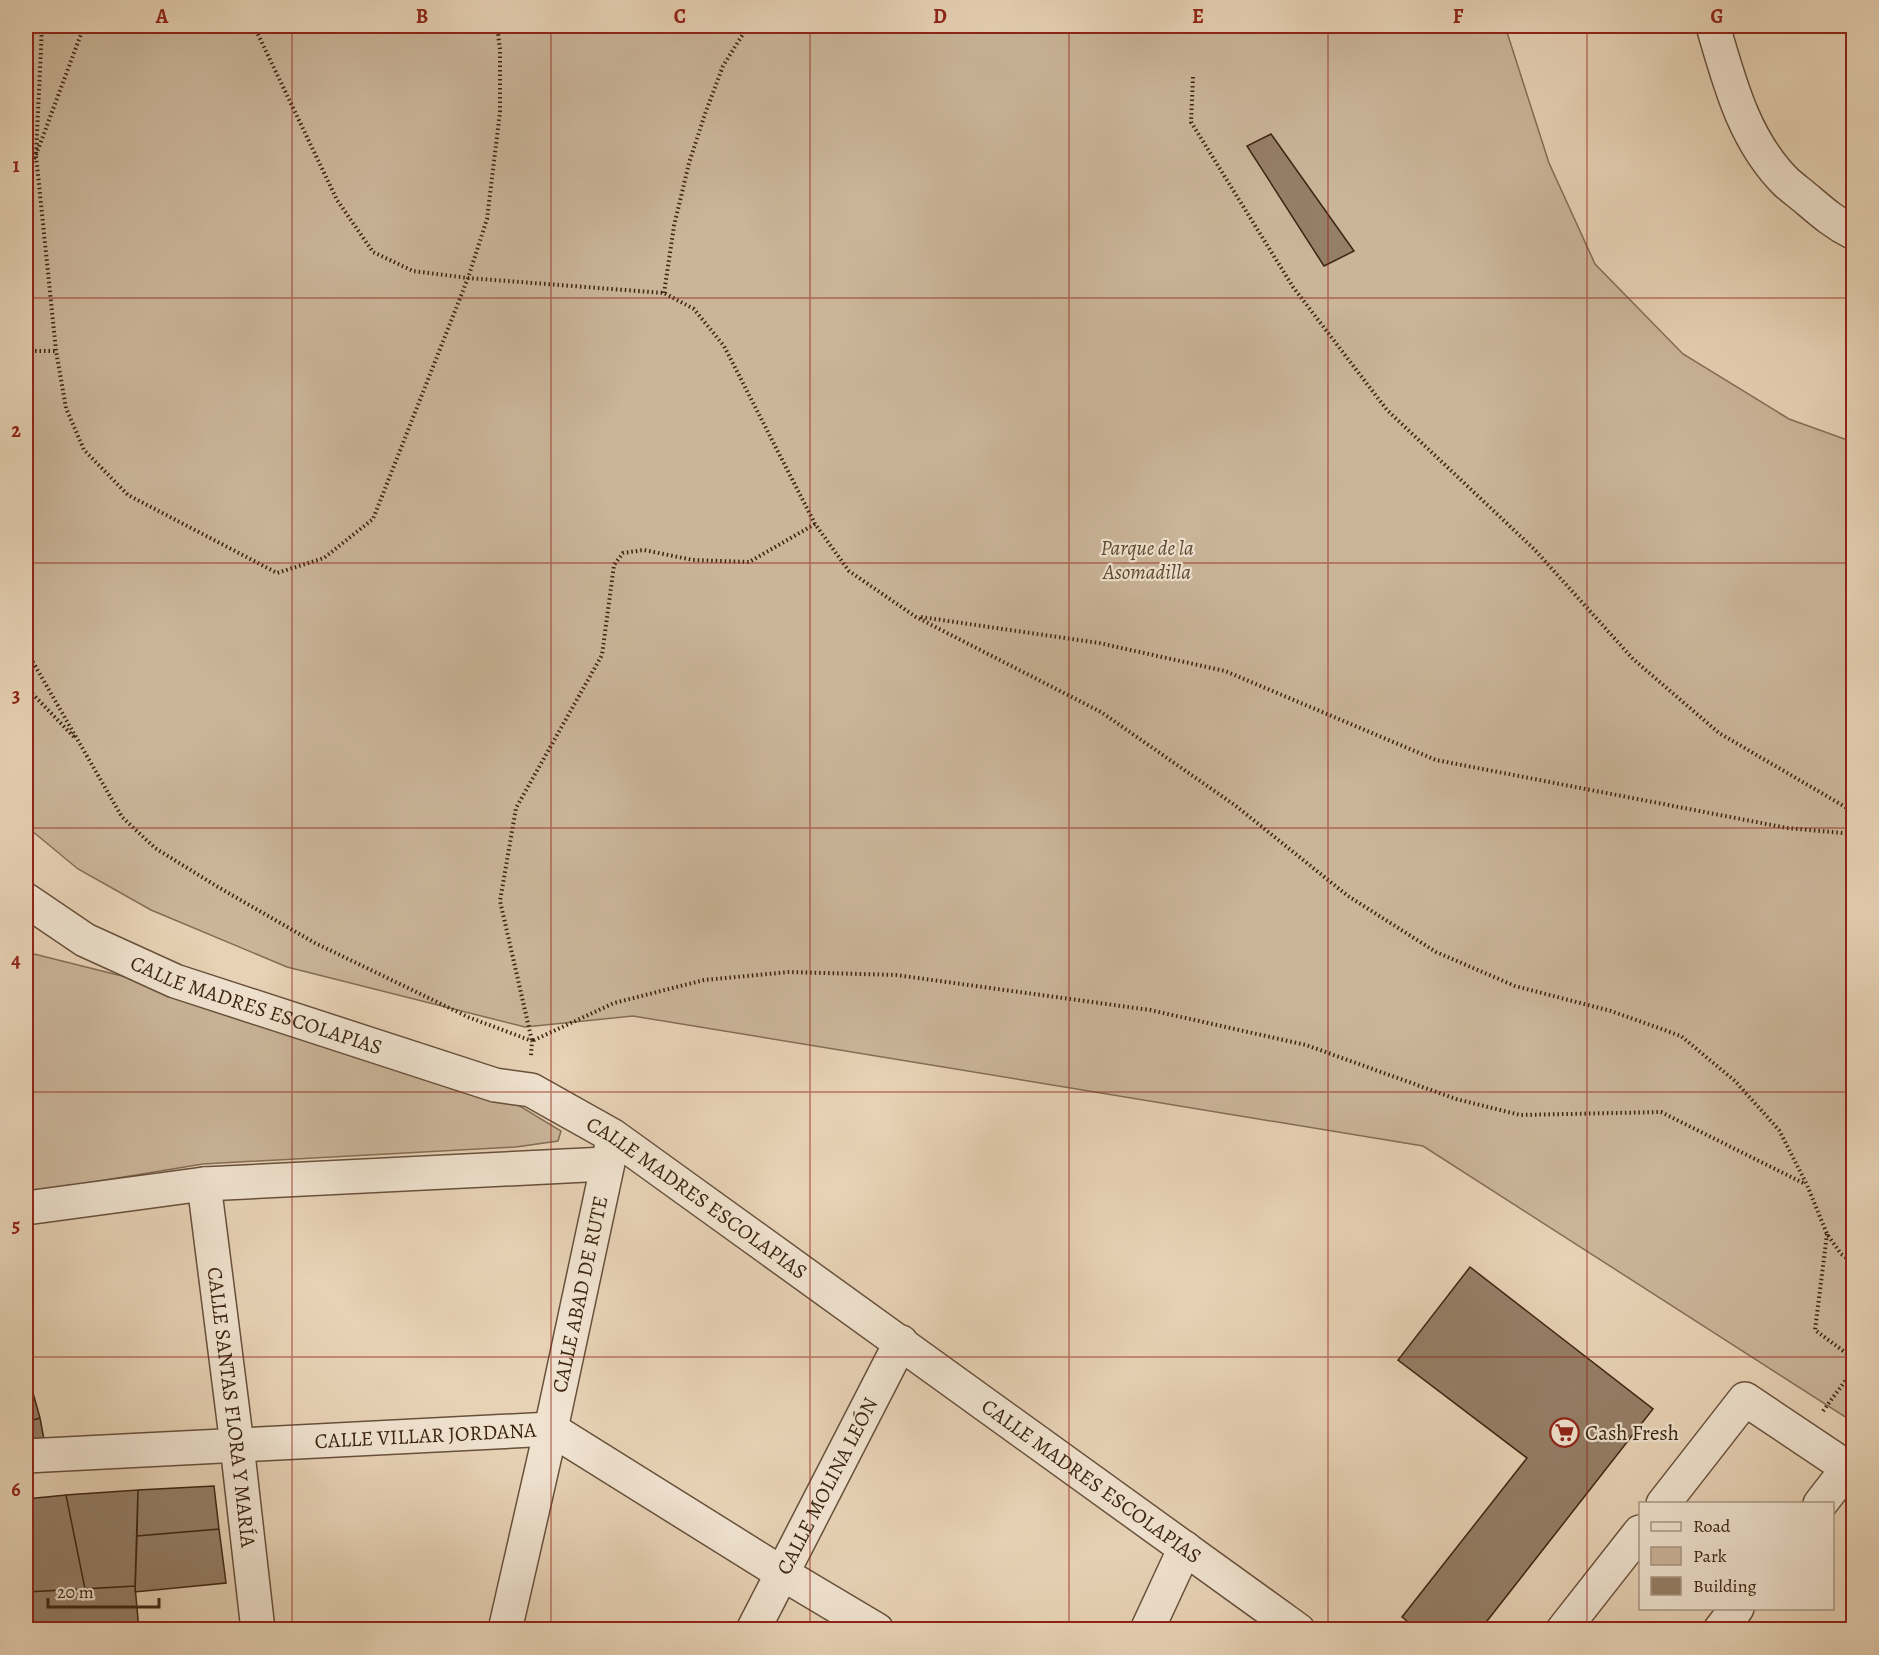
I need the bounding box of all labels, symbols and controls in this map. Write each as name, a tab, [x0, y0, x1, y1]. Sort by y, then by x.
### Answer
text: A	[155, 3, 169, 30]
text: B	[416, 3, 428, 30]
text: C	[674, 3, 686, 30]
text: D	[933, 3, 947, 30]
text: E	[1192, 3, 1204, 30]
text: F	[1453, 3, 1464, 30]
text: G	[1710, 3, 1724, 30]
text: 1	[12, 152, 20, 179]
text: 2	[11, 417, 21, 444]
park label: Parque de la Asomadilla	[1100, 534, 1194, 586]
text: 3	[12, 682, 20, 709]
text: 4	[11, 947, 21, 974]
street label: CALLE MADRES ESCOLAPIAS	[126, 949, 386, 1061]
street label: CALLE MADRES ESCOLAPIAS	[581, 1110, 813, 1286]
street label: CALLE ABAD DE RUTE	[545, 1193, 615, 1395]
text: 5	[12, 1212, 20, 1239]
street label: CALLE SANTAS FLORA Y MARÍA	[201, 1265, 263, 1550]
street label: CALLE MADRES ESCOLAPIAS	[976, 1392, 1207, 1570]
street label: CALLE MOLINA LEÓN	[770, 1393, 884, 1579]
street label: CALLE VILLAR JORDANA	[314, 1416, 538, 1455]
supermarket icon: Cash Fresh	[1548, 1417, 1580, 1449]
place label: Cash Fresh	[1585, 1419, 1679, 1447]
text: 6	[11, 1476, 21, 1503]
legend	[1639, 1502, 1834, 1610]
text: Road	[1693, 1514, 1731, 1538]
text: Park	[1693, 1544, 1727, 1568]
scale bar	[48, 1571, 159, 1609]
text: Building	[1693, 1574, 1757, 1598]
text: 20 m	[57, 1580, 94, 1604]

